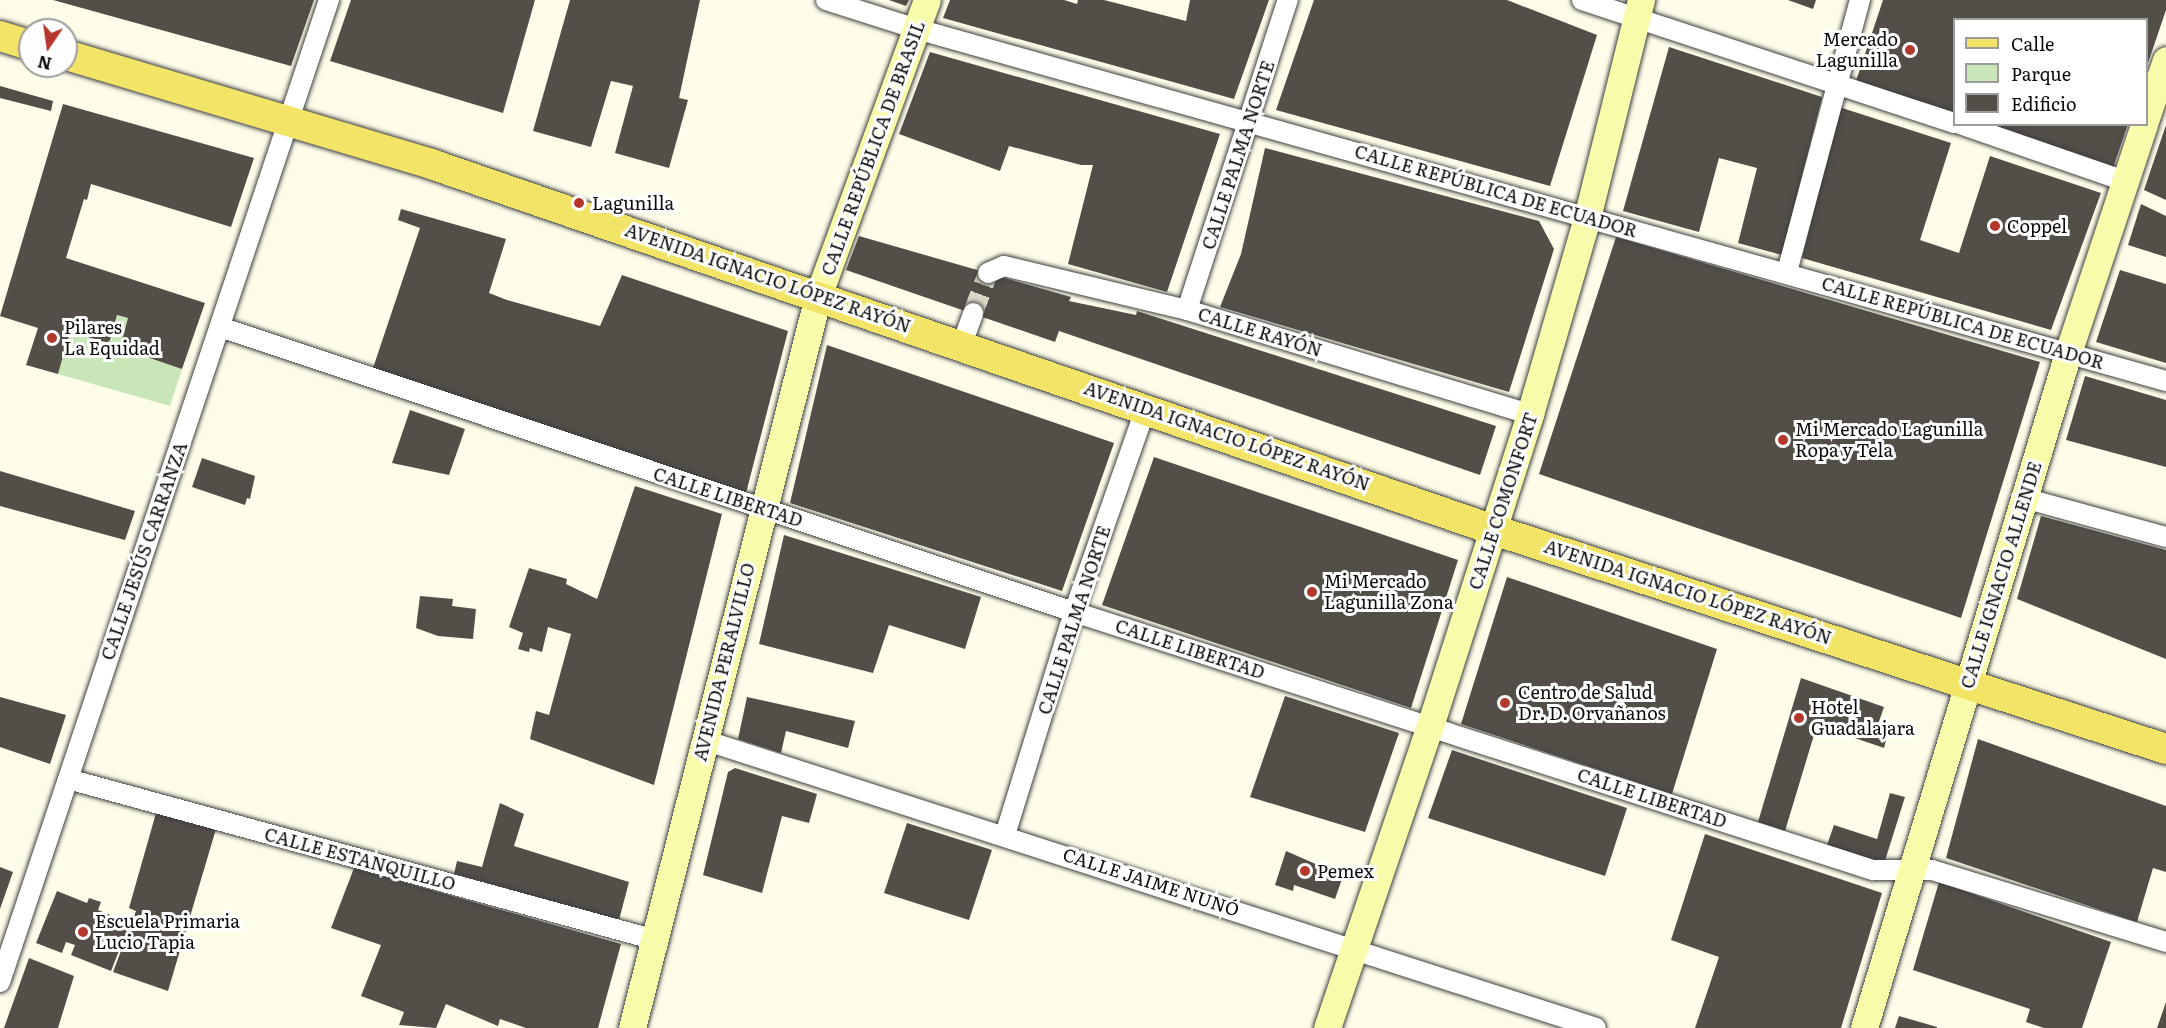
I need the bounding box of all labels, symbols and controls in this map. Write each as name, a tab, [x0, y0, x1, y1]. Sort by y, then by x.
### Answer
north arrow	[18, 18, 78, 78]
street label: CALLE REPÚBLICA DE BRASIL	[817, 18, 929, 278]
legend	[1953, 18, 2148, 126]
place label: Mercado Lagunilla	[1816, 29, 1898, 72]
text: Calle	[2011, 30, 2054, 57]
marker: Mercado Lagunilla	[1903, 43, 1917, 57]
text: N	[35, 50, 54, 77]
street label: CALLE PALMA NORTE	[1197, 58, 1279, 252]
text: Parque	[2011, 60, 2071, 87]
text: Edificio	[2011, 90, 2077, 117]
street label: CALLE REPÚBLICA DE ECUADOR	[1352, 140, 1640, 242]
place label: Lagunilla	[592, 192, 674, 214]
marker: Lagunilla	[570, 194, 588, 212]
place label: Coppel	[2007, 215, 2067, 237]
street label: AVENIDA IGNACIO LÓPEZ RAYÓN	[622, 219, 914, 337]
marker: Coppel	[1988, 219, 2002, 233]
street label: CALLE REPÚBLICA DE ECUADOR	[1819, 272, 2107, 374]
street label: CALLE RAYÓN	[1195, 303, 1325, 361]
place label: Pilares La Equidad	[64, 317, 160, 360]
marker: Pilares La Equidad	[45, 331, 59, 345]
street label: AVENIDA IGNACIO LÓPEZ RAYÓN	[1081, 377, 1373, 495]
street label: CALLE COMONFORT	[1464, 410, 1542, 592]
place label: Mi Mercado Lagunilla Ropa y Tela	[1795, 419, 1984, 462]
marker: Mi Mercado Lagunilla Ropa y Tela	[1776, 433, 1790, 447]
street label: CALLE JESÚS CARRANZA	[96, 439, 192, 663]
street label: CALLE IGNACIO ALLENDE	[1956, 459, 2046, 691]
street label: CALLE LIBERTAD	[651, 463, 805, 531]
street label: CALLE PALMA NORTE	[1033, 523, 1115, 717]
street label: AVENIDA IGNACIO LÓPEZ RAYÓN	[1542, 535, 1834, 649]
street label: AVENIDA PERALVILLO	[689, 561, 759, 763]
place label: Mi Mercado Lagunilla Zona	[1324, 571, 1454, 614]
marker: Mi Mercado Lagunilla Zona	[1305, 585, 1319, 599]
street label: CALLE LIBERTAD	[1113, 615, 1267, 683]
place label: Centro de Salud Dr. D. Orvañanos	[1518, 682, 1666, 724]
marker: Centro de Salud Dr. D. Orvañanos	[1496, 694, 1514, 712]
place label: Hotel Guadalajara	[1811, 697, 1915, 740]
marker: Hotel Guadalajara	[1792, 711, 1806, 725]
street label: CALLE LIBERTAD	[1575, 764, 1729, 832]
street label: CALLE ESTANQUILLO	[262, 823, 458, 895]
street label: CALLE JAIME NUNÓ	[1060, 843, 1242, 921]
place label: Pemex	[1317, 860, 1374, 882]
marker: Pemex	[1298, 864, 1312, 878]
place label: Escuela Primaria Lucio Tapia	[95, 911, 240, 954]
marker: Escuela Primaria Lucio Tapia	[76, 925, 90, 939]

